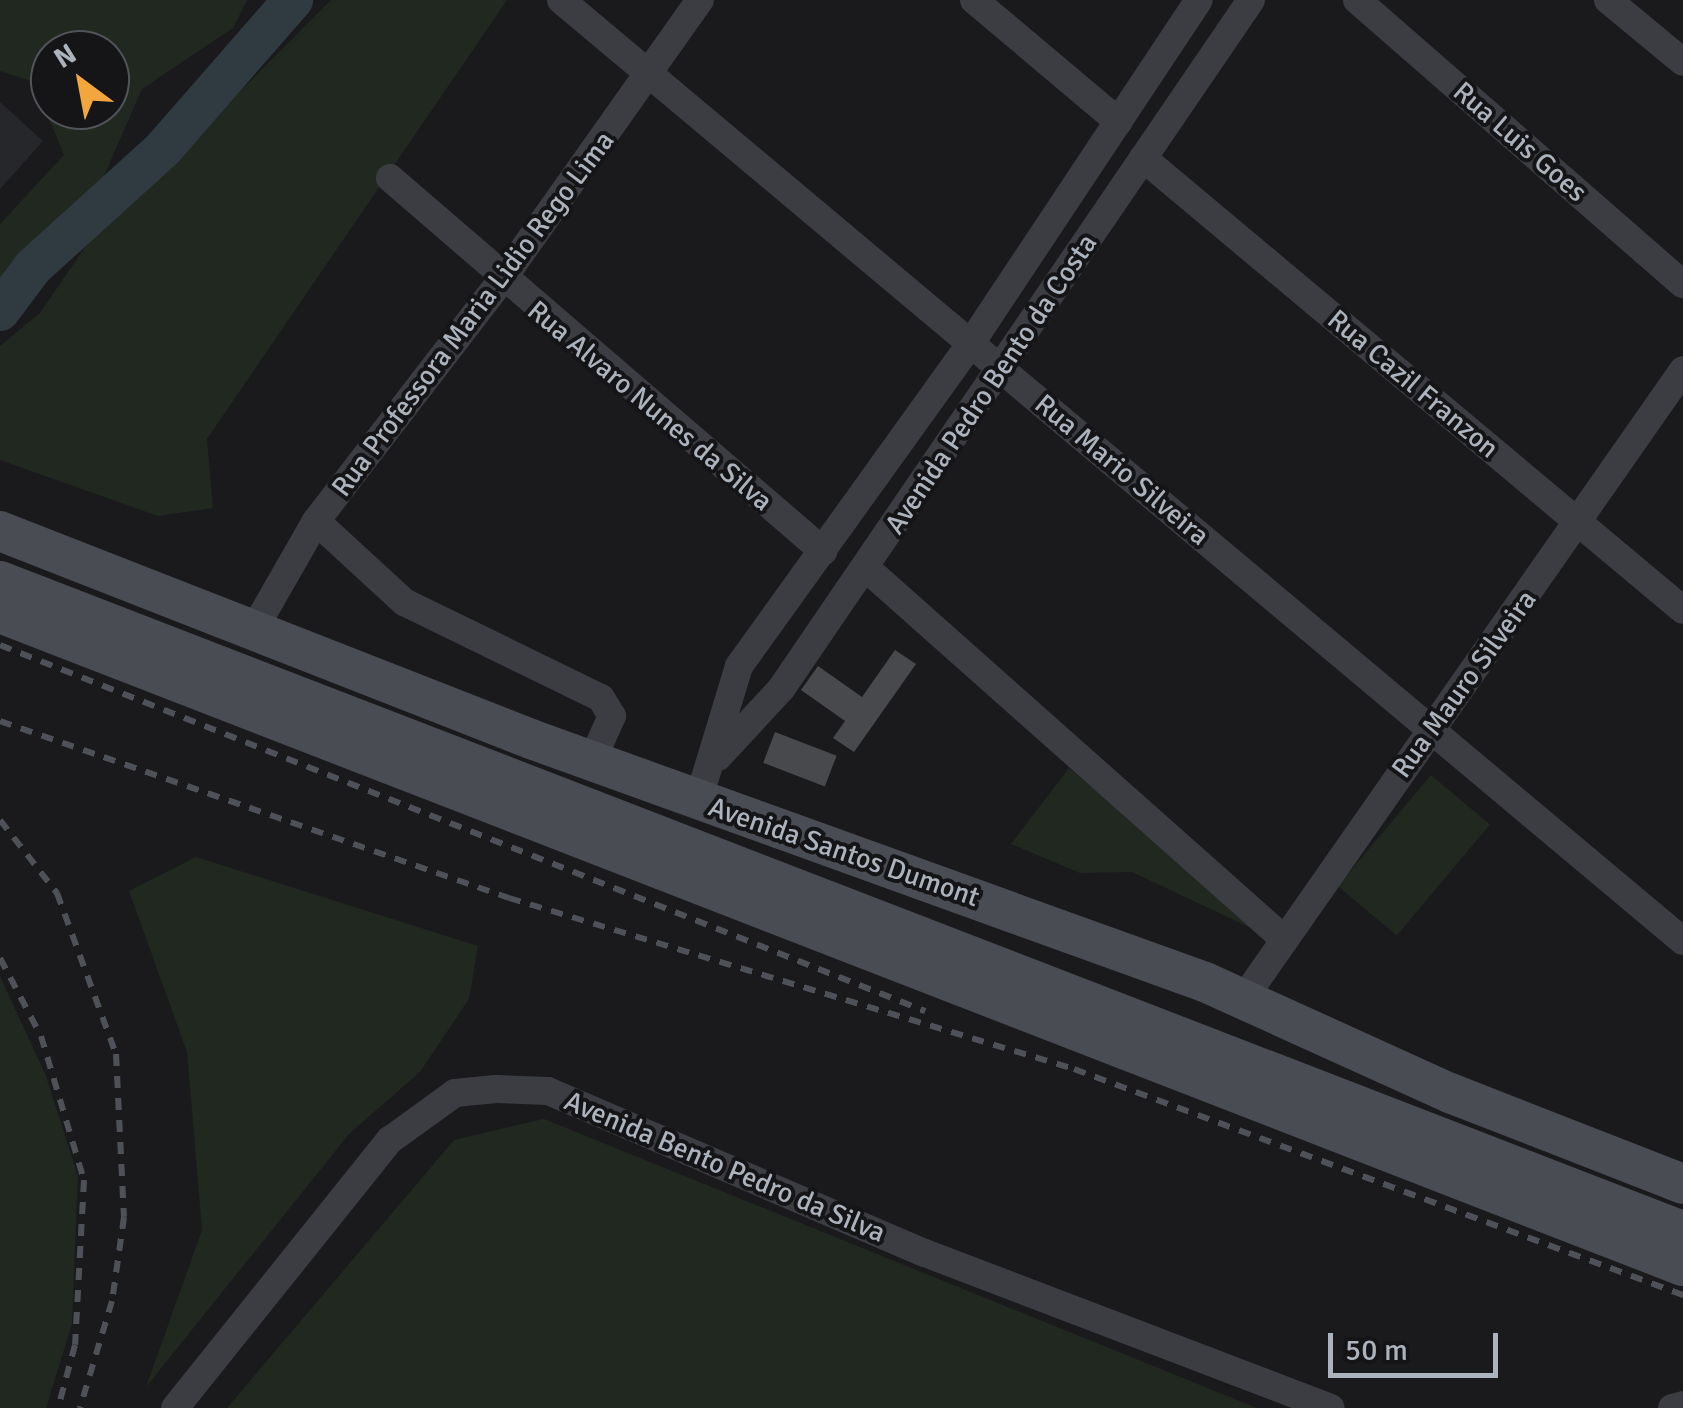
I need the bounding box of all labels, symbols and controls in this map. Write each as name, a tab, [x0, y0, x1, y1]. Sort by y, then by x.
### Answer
north arrow	[30, 30, 130, 130]
text: N	[48, 37, 82, 76]
street label: Rua Luis Goes	[1446, 75, 1594, 209]
street label: Rua Professora Maria Lidio Rego Lima	[325, 125, 621, 503]
street label: Avenida Pedro Bento da Costa	[878, 228, 1104, 540]
street label: Rua Alvaro Nunes da Silva	[521, 294, 779, 518]
street label: Rua Cazil Franzon	[1321, 303, 1505, 465]
street label: Rua Mario Silveira	[1028, 387, 1216, 553]
street label: Rua Mauro Silveira	[1385, 584, 1543, 784]
street label: Avenida Santos Dumont	[704, 790, 984, 914]
street label: Avenida Bento Pedro da Silva	[560, 1084, 890, 1250]
scale bar	[1333, 1313, 1503, 1375]
text: 50 m	[1345, 1332, 1408, 1369]

